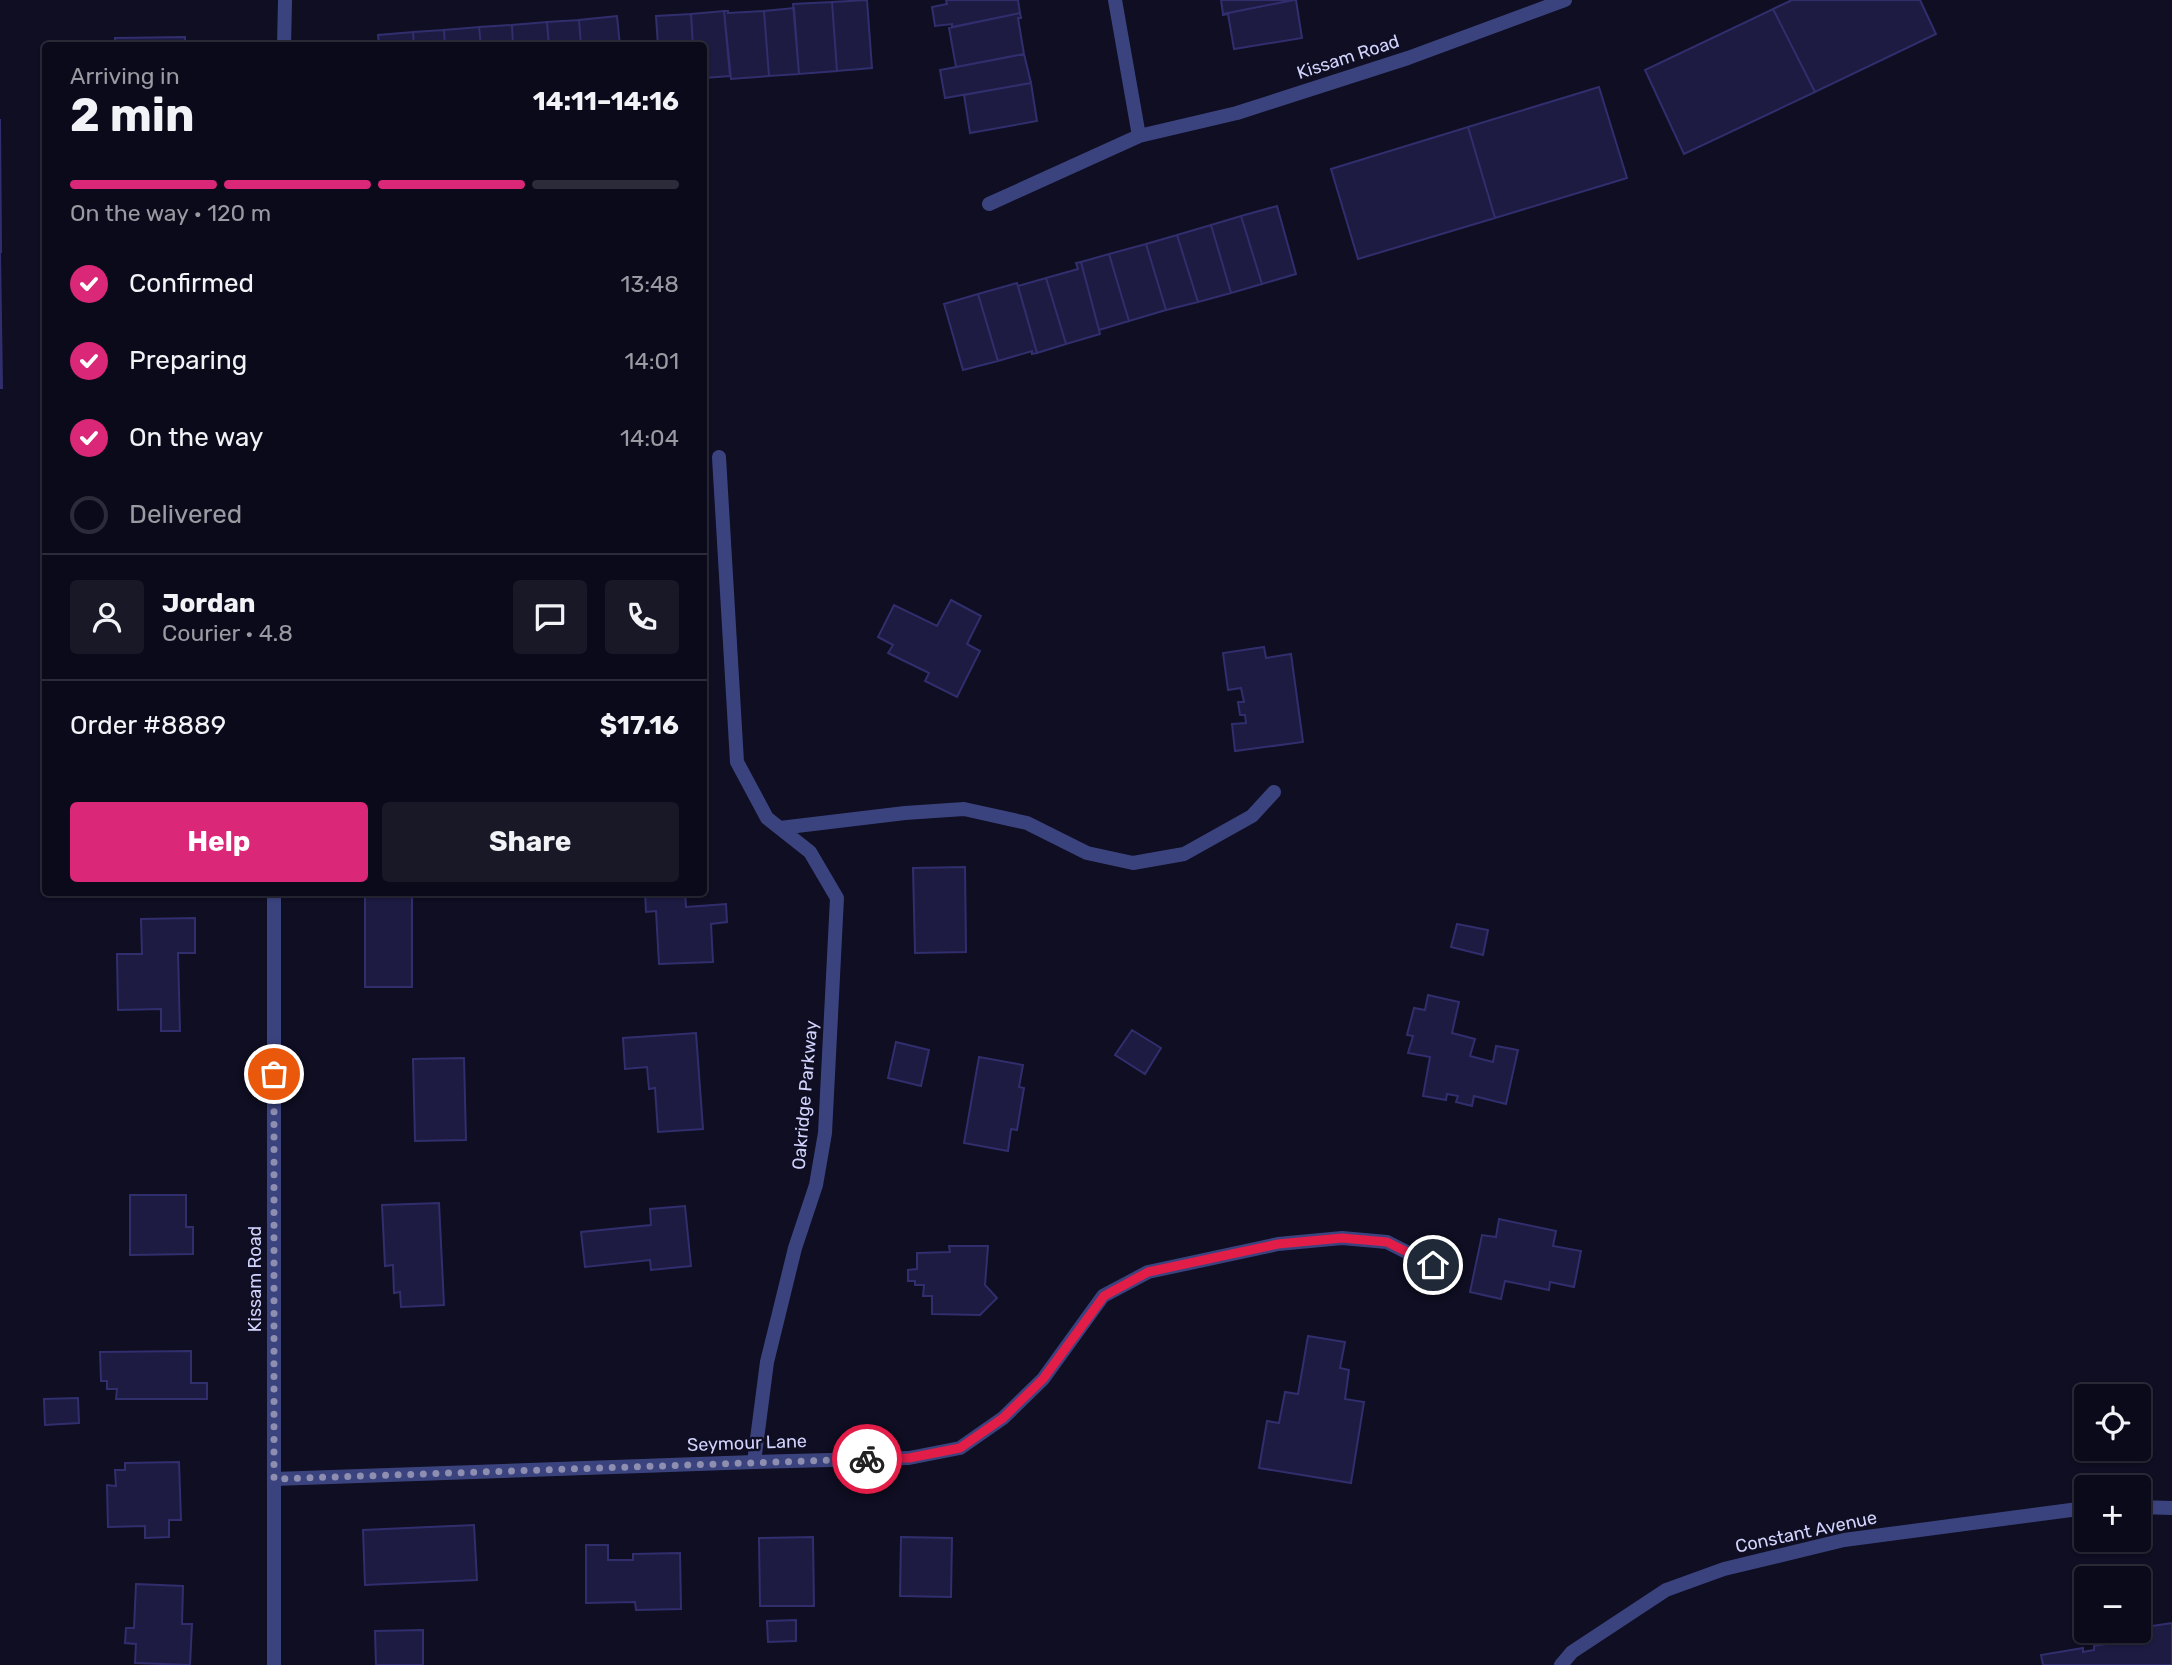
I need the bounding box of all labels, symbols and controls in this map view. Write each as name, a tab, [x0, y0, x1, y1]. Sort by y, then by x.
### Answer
street label: Kissam Road	[1294, 30, 1402, 84]
text: Arriving in	[70, 62, 180, 90]
text: 14:11–14:16	[533, 86, 679, 117]
text: 2 min	[70, 88, 195, 143]
text: On the way · 120 m	[70, 199, 271, 227]
icon: check	[70, 265, 108, 303]
text: Confirmed	[129, 268, 254, 299]
text: 13:48	[621, 270, 679, 298]
icon: check	[70, 342, 108, 380]
text: Preparing	[129, 345, 247, 376]
text: 14:01	[625, 347, 679, 375]
icon: check	[70, 419, 108, 457]
text: On the way	[129, 422, 263, 453]
text: 14:04	[620, 424, 679, 452]
text: Delivered	[129, 499, 242, 530]
button: person	[70, 580, 144, 654]
button: chat	[513, 580, 587, 654]
button: phone	[605, 580, 679, 654]
text: Jordan	[162, 588, 255, 619]
text: Courier · 4.8	[162, 619, 293, 647]
text: Order #8889	[70, 710, 226, 741]
text: $17.16	[600, 710, 679, 741]
button: Help	[70, 802, 368, 882]
button: Share	[382, 802, 679, 882]
street label: Oakridge Parkway	[788, 1019, 822, 1171]
pin	[244, 1044, 304, 1104]
icon: bag	[255, 1055, 293, 1093]
street label: Kissam Road	[244, 1226, 266, 1332]
pin	[1403, 1235, 1463, 1295]
icon: home	[1414, 1246, 1452, 1284]
map controls	[2074, 1384, 2151, 1643]
button: locate	[2074, 1384, 2151, 1461]
courier	[832, 1424, 902, 1494]
street label: Seymour Lane	[687, 1430, 807, 1456]
icon: bike	[848, 1440, 886, 1478]
button: +	[2074, 1475, 2151, 1552]
street label: Constant Avenue	[1733, 1506, 1879, 1558]
button: −	[2074, 1566, 2151, 1643]

